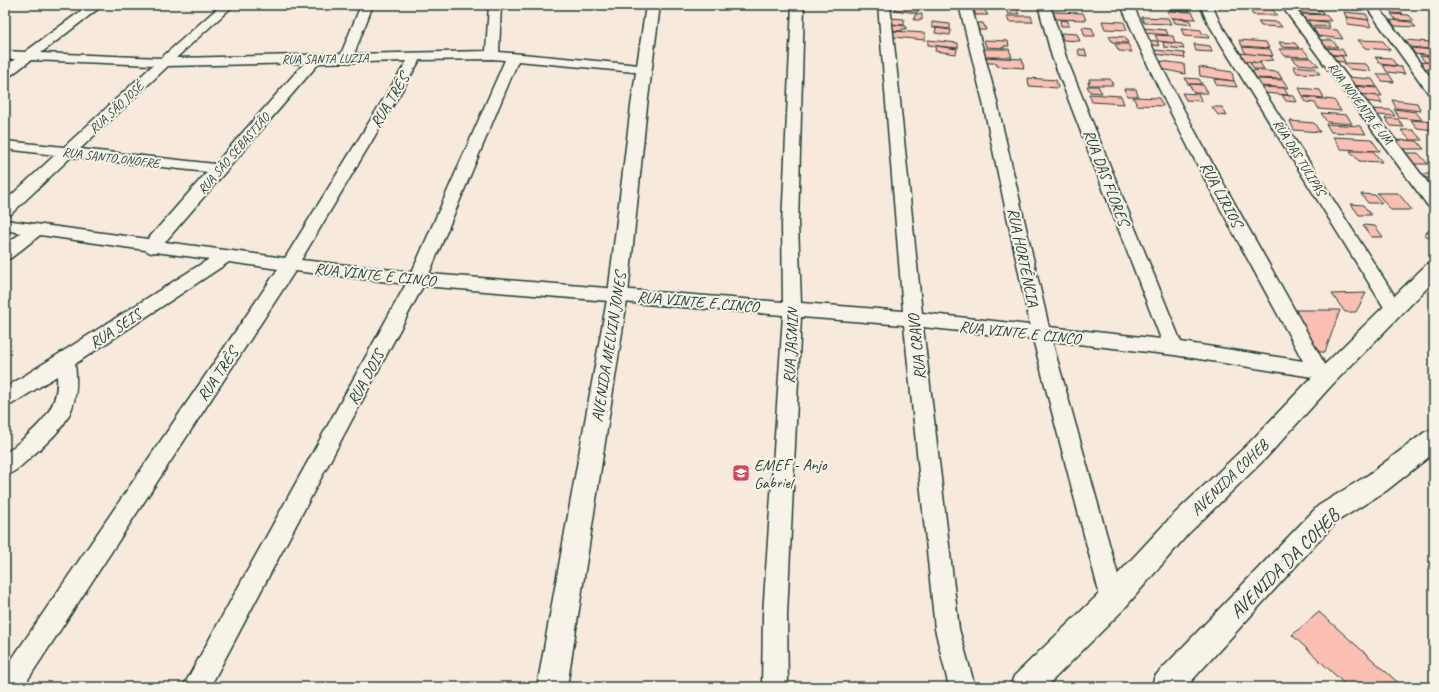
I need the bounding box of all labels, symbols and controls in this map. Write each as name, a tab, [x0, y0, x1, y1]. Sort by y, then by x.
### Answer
street label: RUA SANTA LUZIA	[281, 50, 369, 68]
street label: RUA NOVENTA E UM	[1324, 60, 1396, 148]
street label: RUA TRÊS	[366, 67, 415, 131]
street label: RUA SÃO JOSÉ	[86, 77, 149, 137]
street label: RUA SÃO SEBASTIÃO	[194, 109, 274, 197]
street label: RUA DAS TULIPAS	[1269, 117, 1330, 201]
street label: RUA DAS FLORES	[1079, 127, 1135, 231]
street label: RUA SANTO ONOFRE	[61, 144, 162, 172]
street label: RUA LIRIOS	[1196, 158, 1248, 233]
street label: RUA HORTÊNCIA	[1003, 206, 1043, 309]
street label: RUA VINTE E CINCO	[313, 259, 439, 292]
street label: AVENIDA MELVIN JONES	[587, 268, 631, 423]
street label: RUA VINTE E CINCO	[636, 287, 762, 317]
street label: RUA SEIS	[86, 304, 147, 353]
street label: RUA JASMIN	[779, 305, 803, 384]
street label: RUA CRAVO	[903, 311, 930, 381]
street label: RUA VINTE E CINCO	[958, 317, 1084, 350]
street label: RUA TRÊS	[193, 342, 245, 405]
street label: RUA DOIS	[343, 345, 390, 408]
street label: AVENIDA COHEB	[1187, 434, 1274, 520]
place label: EMEF - Anjo Gabriel	[754, 455, 828, 493]
school or university icon: EMEF - Anjo Gabriel	[731, 463, 751, 483]
street label: AVENIDA DA COHEB	[1225, 503, 1345, 624]

